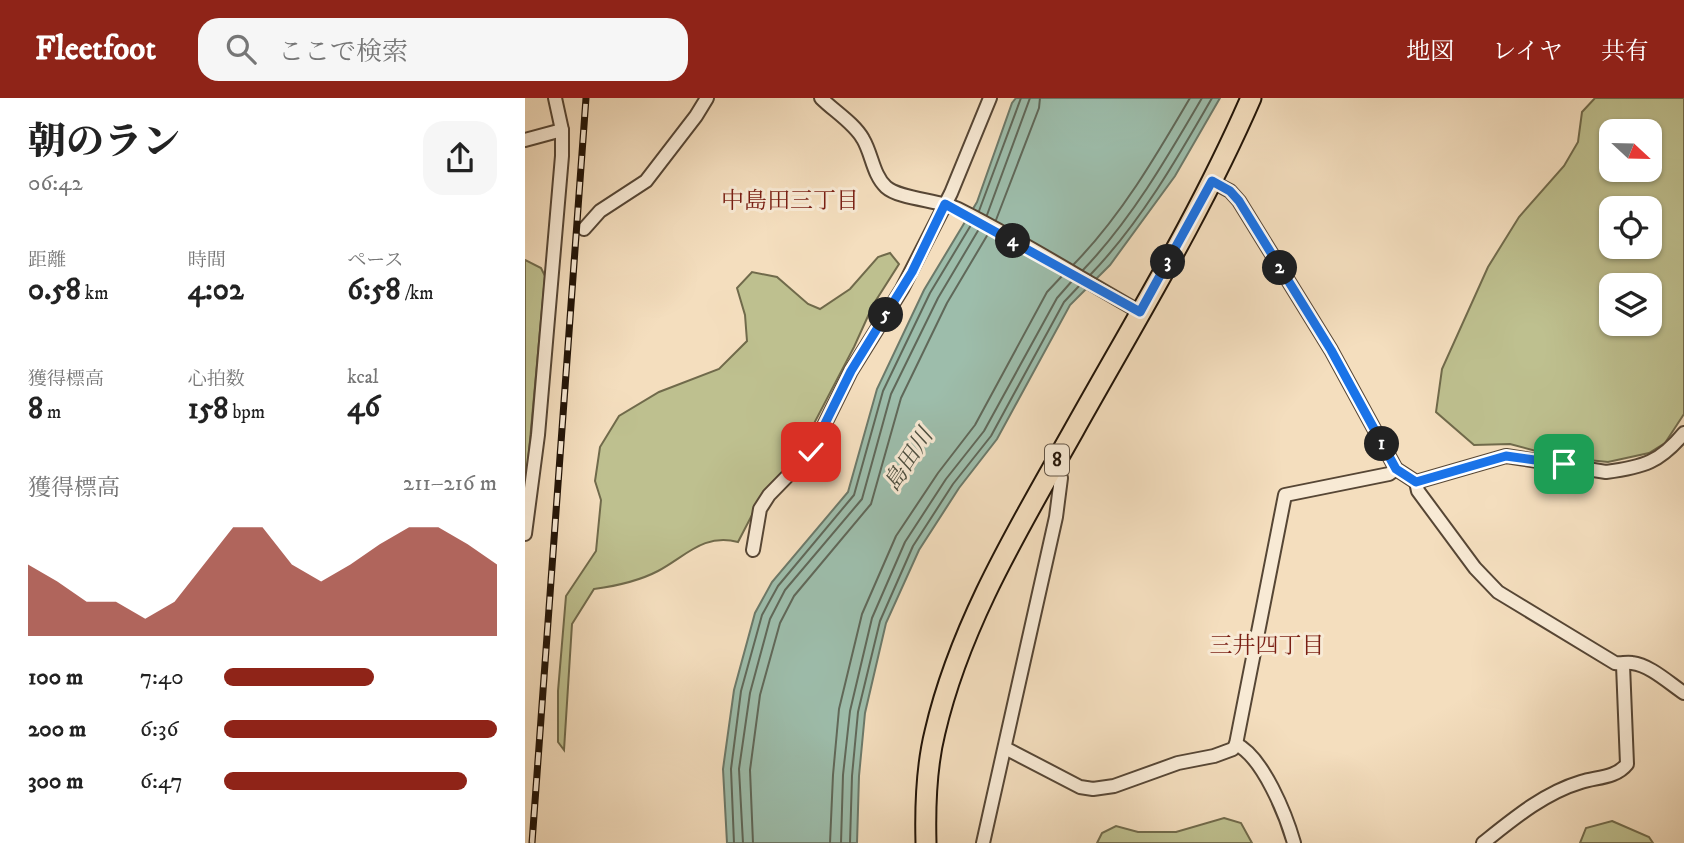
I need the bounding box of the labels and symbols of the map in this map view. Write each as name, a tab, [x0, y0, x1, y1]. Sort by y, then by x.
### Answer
north arrow	[1599, 119, 1663, 182]
district label: 中島田三丁目	[721, 187, 859, 216]
pin: 4	[995, 223, 1030, 258]
pin: 3	[1151, 244, 1185, 280]
pin: 2	[1263, 250, 1297, 286]
pin: 5	[869, 298, 903, 332]
water label: 島田川	[878, 421, 942, 497]
pin	[781, 422, 841, 482]
pin: 1	[1365, 426, 1399, 462]
pin	[1534, 434, 1594, 494]
road number: 8	[1045, 444, 1069, 476]
district label: 三井四丁目	[1210, 632, 1325, 661]

